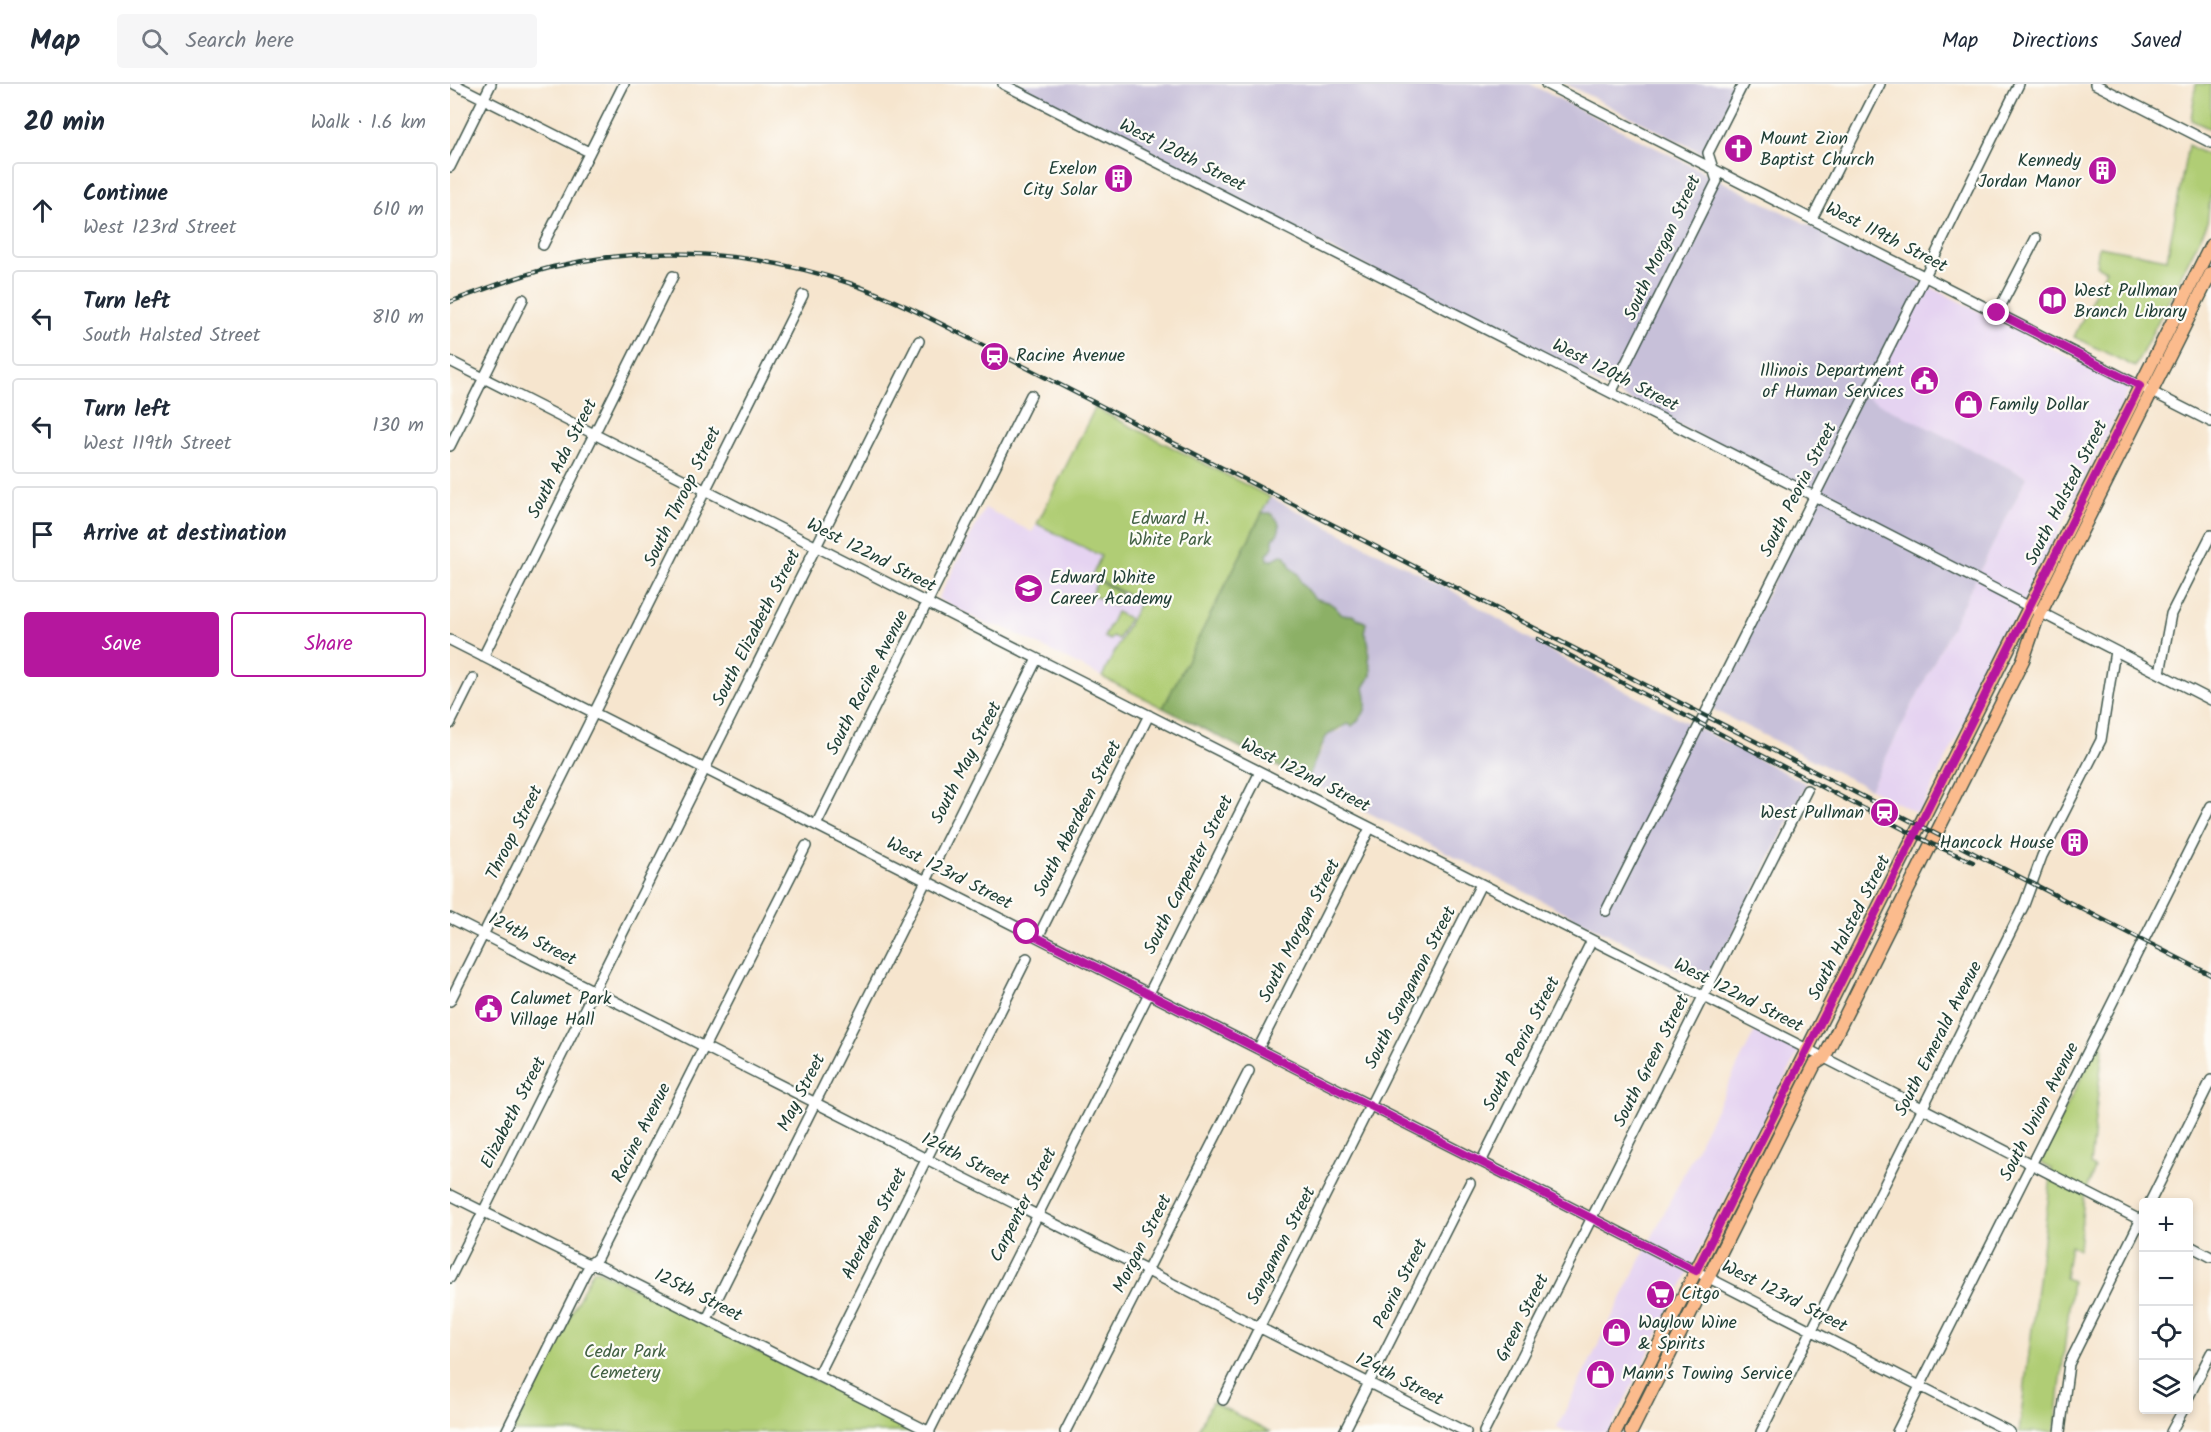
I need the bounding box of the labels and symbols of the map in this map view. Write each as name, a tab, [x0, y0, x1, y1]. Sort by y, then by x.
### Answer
street label: West 120th Street	[1114, 112, 1251, 201]
place label: Mount Zion Baptist Church	[1760, 125, 1874, 175]
church icon: Mount Zion Baptist Church	[1723, 133, 1755, 165]
place label: Kennedy Jordan Manor	[1978, 147, 2082, 197]
place label: Exelon City Solar	[1023, 155, 1098, 205]
building icon: Kennedy Jordan Manor	[2086, 155, 2118, 187]
building icon: Exelon City Solar	[1102, 163, 1134, 195]
street label: South Morgan Street	[1616, 169, 1710, 326]
street label: West 119th Street	[1820, 195, 1953, 282]
place label: West Pullman Branch Library	[2074, 277, 2187, 327]
library icon: West Pullman Branch Library	[2037, 285, 2069, 317]
route end	[1983, 299, 2009, 325]
street label: West 120th Street	[1547, 332, 1684, 421]
station icon: Racine Avenue	[979, 340, 1011, 372]
place label: Racine Avenue	[1016, 342, 1125, 371]
place label: Illinois Department of Human Services	[1760, 357, 1905, 407]
public building icon: Illinois Department of Human Services	[1909, 365, 1941, 397]
shop icon: Family Dollar	[1952, 389, 1984, 421]
place label: Family Dollar	[1989, 391, 2090, 420]
street label: South Ada Street	[520, 393, 606, 524]
street label: South Halsted Street	[2018, 414, 2117, 571]
street label: South Peoria Street	[1753, 417, 1846, 562]
street label: South Throop Street	[636, 421, 730, 572]
park label: Edward H. White Park	[1129, 505, 1212, 555]
street label: West 122nd Street	[801, 511, 942, 602]
street label: South Elizabeth Street	[705, 544, 810, 712]
place label: Edward White Career Academy	[1050, 564, 1172, 614]
school or university icon: Edward White Career Academy	[1013, 572, 1045, 604]
street label: South Racine Avenue	[819, 605, 917, 761]
street label: South May Street	[924, 696, 1011, 829]
street label: West 122nd Street	[1235, 731, 1376, 822]
street label: South Aberdeen Street	[1026, 735, 1130, 902]
street label: Throop Street	[479, 780, 552, 885]
street label: South Carpenter Street	[1136, 789, 1242, 960]
station icon: West Pullman	[1869, 797, 1901, 829]
place label: West Pullman	[1760, 799, 1864, 828]
building icon: Hancock House	[2059, 827, 2091, 859]
place label: Hancock House	[1939, 829, 2054, 858]
street label: West 123rd Street	[881, 830, 1018, 919]
street label: South Halsted Street	[1801, 849, 1900, 1006]
street label: South Morgan Street	[1251, 853, 1349, 1008]
street label: South Sangamon Street	[1357, 900, 1465, 1075]
street label: 124th Street	[483, 905, 582, 975]
route start	[1013, 918, 1039, 944]
street label: West 122nd Street	[1668, 951, 1809, 1042]
street label: South Emerald Avenue	[1887, 956, 1991, 1122]
street label: South Peoria Street	[1476, 971, 1569, 1116]
place label: Calumet Park Village Hall	[510, 985, 612, 1035]
street label: South Green Street	[1606, 989, 1698, 1133]
public building icon: Calumet Park Village Hall	[473, 993, 505, 1025]
street label: South Union Avenue	[1992, 1037, 2088, 1187]
street label: May Street	[770, 1048, 834, 1137]
street label: Elizabeth Street	[473, 1051, 555, 1174]
street label: Racine Avenue	[604, 1078, 680, 1188]
street label: 124th Street	[916, 1125, 1015, 1195]
street label: Carpenter Street	[983, 1142, 1066, 1267]
street label: Aberdeen Street	[834, 1162, 916, 1285]
street label: Sangamon Street	[1240, 1181, 1325, 1310]
street label: Morgan Street	[1106, 1188, 1181, 1299]
street label: Peoria Street	[1366, 1233, 1437, 1334]
street label: West 123rd Street	[1716, 1253, 1853, 1342]
street label: 125th Street	[649, 1261, 748, 1331]
street label: Green Street	[1488, 1268, 1558, 1367]
supermarket icon: Citgo	[1644, 1278, 1676, 1310]
place label: Citgo	[1681, 1280, 1720, 1309]
place label: Waylow Wine & Spirits	[1638, 1309, 1737, 1359]
shop icon: Waylow Wine & Spirits	[1601, 1317, 1633, 1349]
park label: Cedar Park Cemetery	[584, 1338, 667, 1388]
street label: 124th Street	[1350, 1345, 1449, 1415]
shop icon: Mann's Towing Service	[1585, 1358, 1617, 1390]
place label: Mann's Towing Service	[1622, 1360, 1792, 1389]

